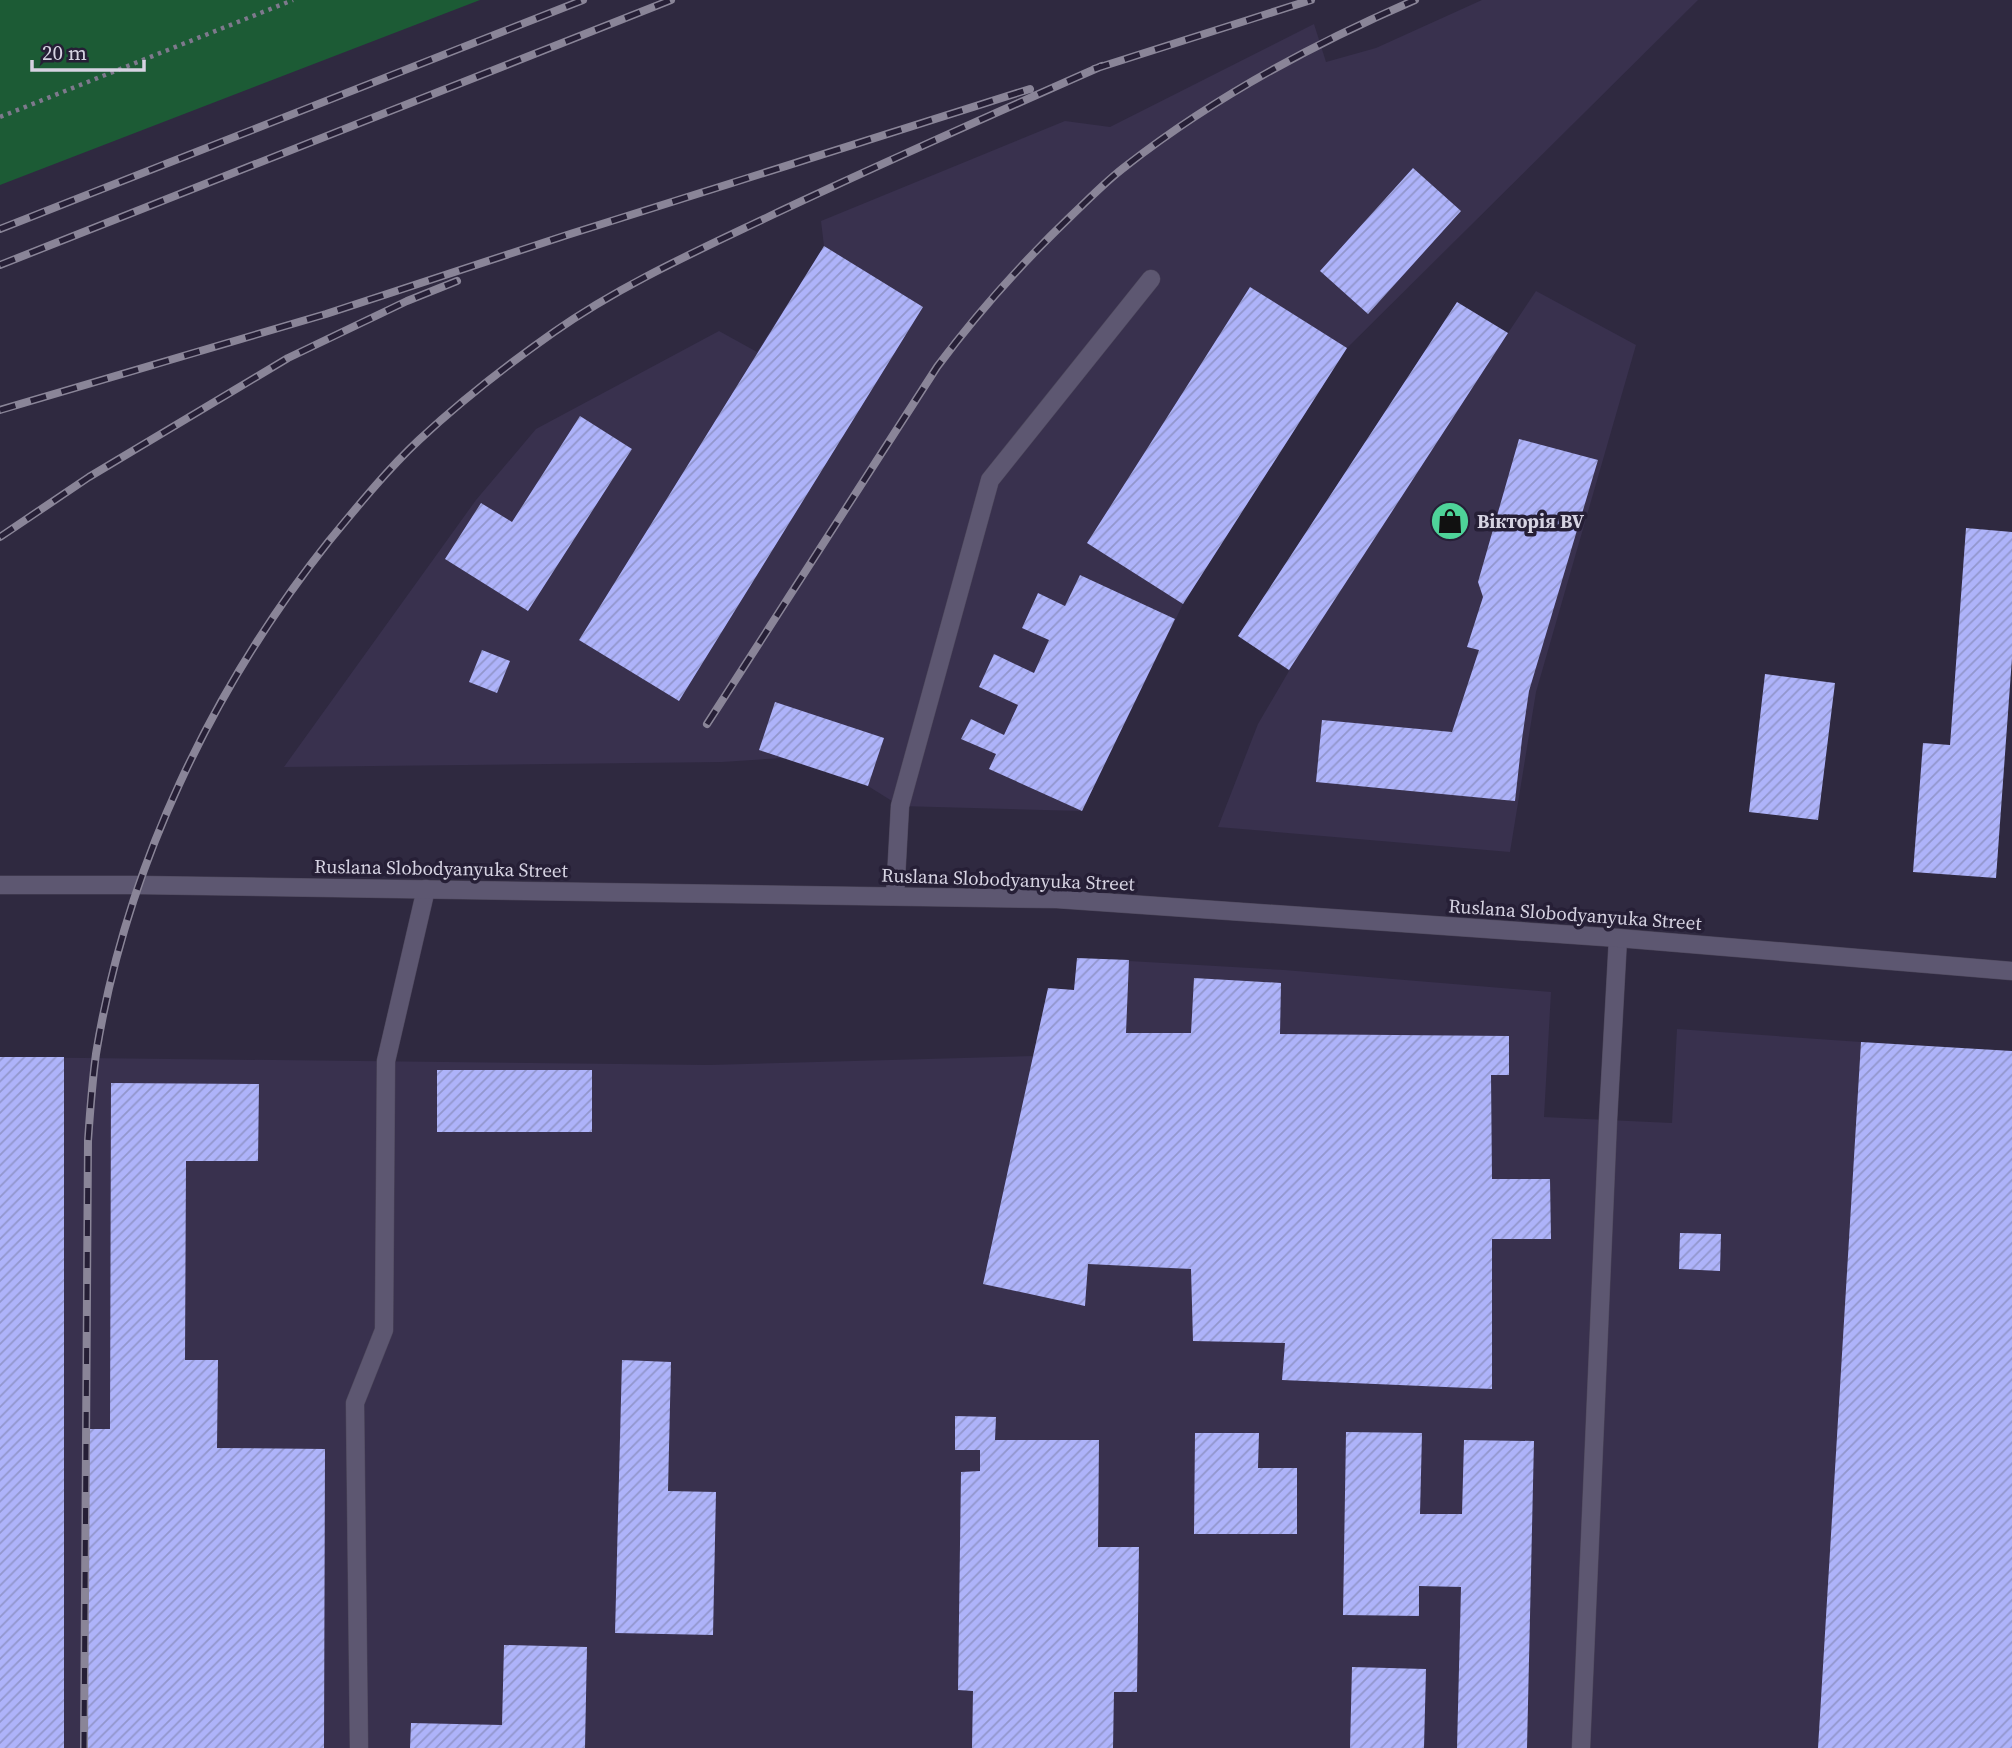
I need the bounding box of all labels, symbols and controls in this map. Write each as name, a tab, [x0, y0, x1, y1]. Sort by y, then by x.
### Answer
scale bar	[32, 28, 144, 72]
text: 20 m	[42, 38, 87, 67]
shop icon: Вікторія BV	[1429, 500, 1471, 542]
place label: Вікторія BV	[1477, 508, 1584, 534]
street label: Ruslana Slobodyanyuka Street	[314, 853, 569, 883]
street label: Ruslana Slobodyanyuka Street	[881, 862, 1136, 896]
street label: Ruslana Slobodyanyuka Street	[1448, 892, 1703, 936]

